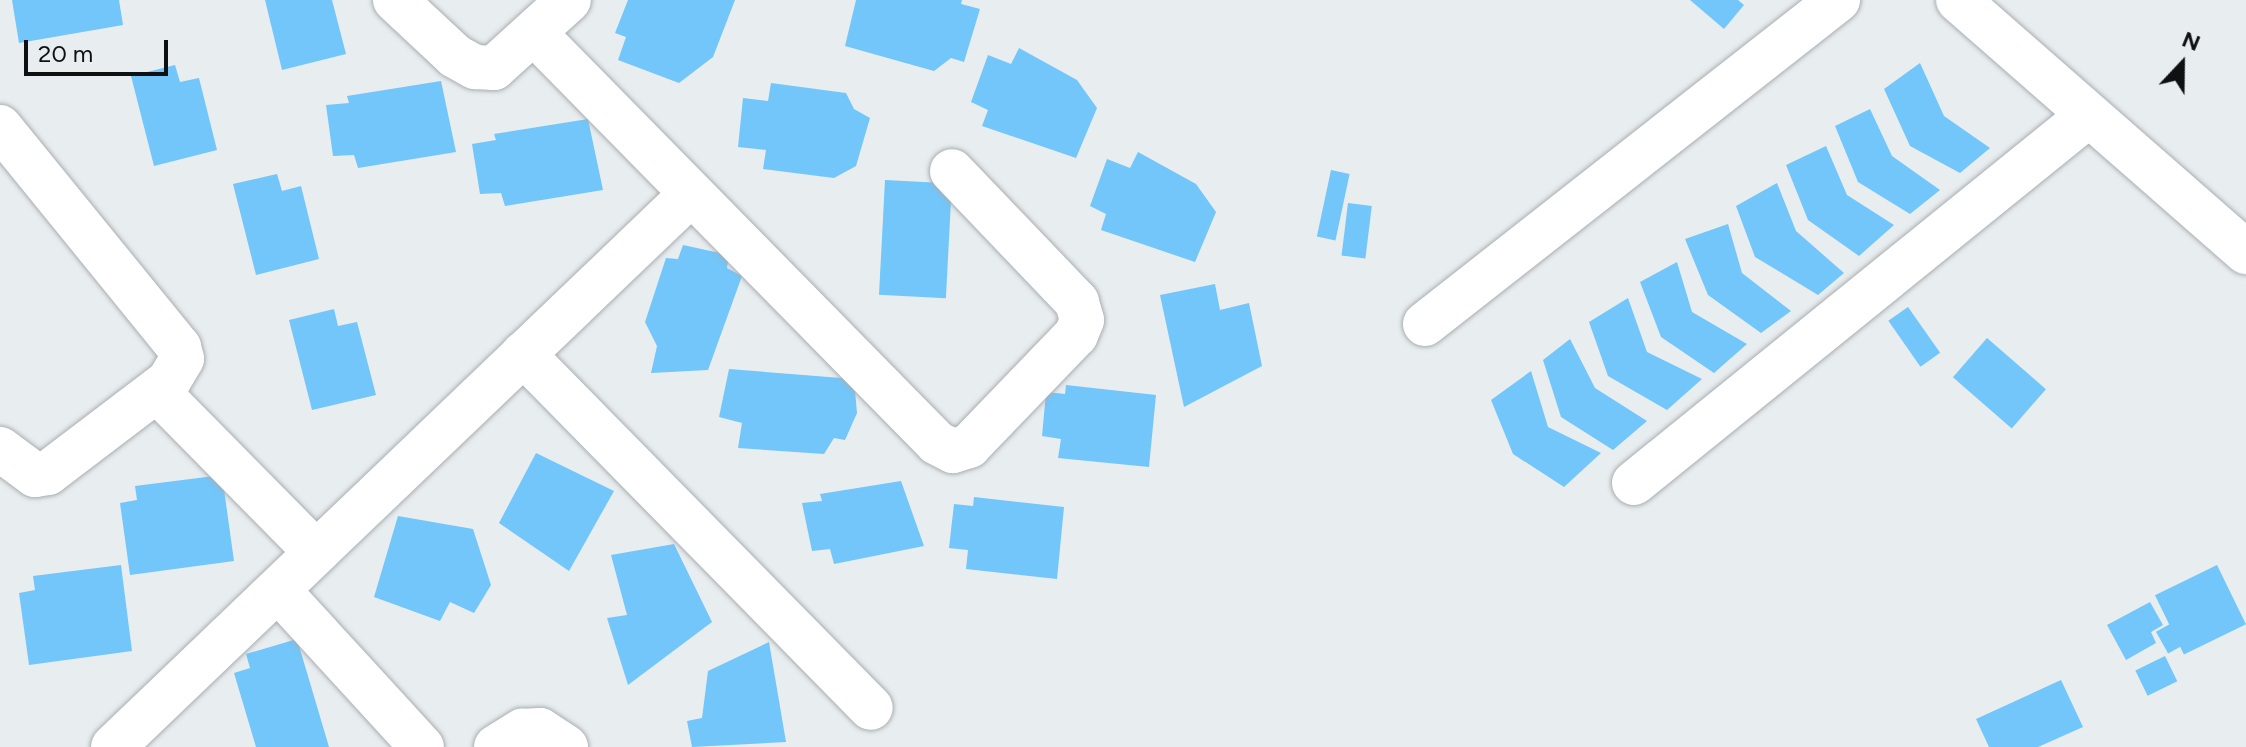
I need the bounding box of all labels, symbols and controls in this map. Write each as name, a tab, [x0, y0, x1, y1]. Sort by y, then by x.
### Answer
scale bar	[28, 24, 172, 74]
north arrow	[2142, 24, 2222, 104]
text: N	[2178, 26, 2204, 57]
text: 20 m	[38, 39, 93, 68]

